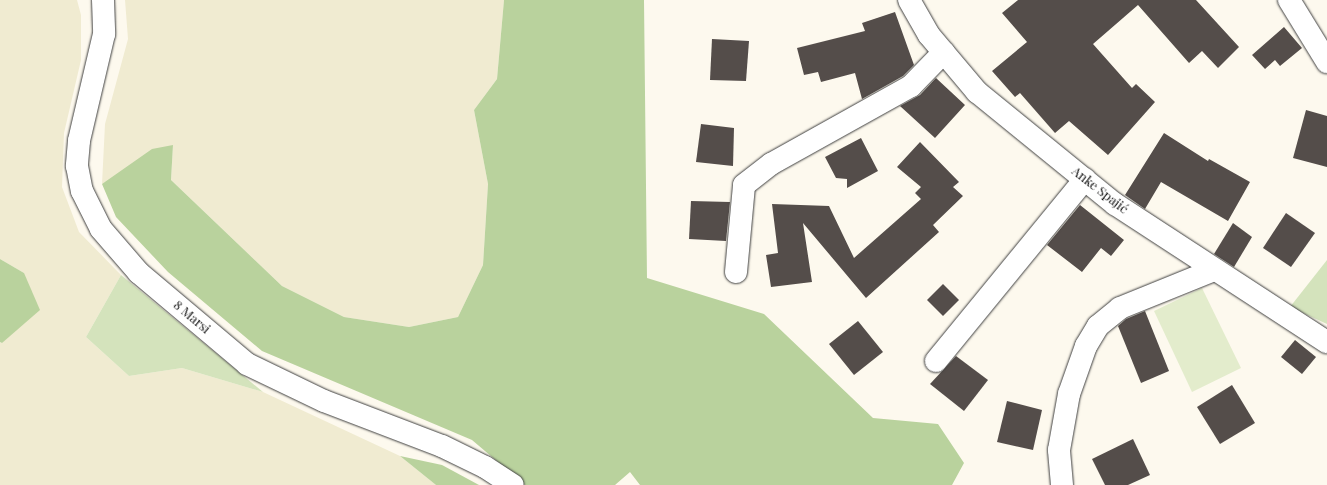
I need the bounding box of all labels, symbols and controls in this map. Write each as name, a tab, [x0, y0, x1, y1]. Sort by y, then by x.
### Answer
street label: Anke Spajić	[1069, 163, 1131, 217]
street label: 8 Marsi	[170, 297, 214, 337]

